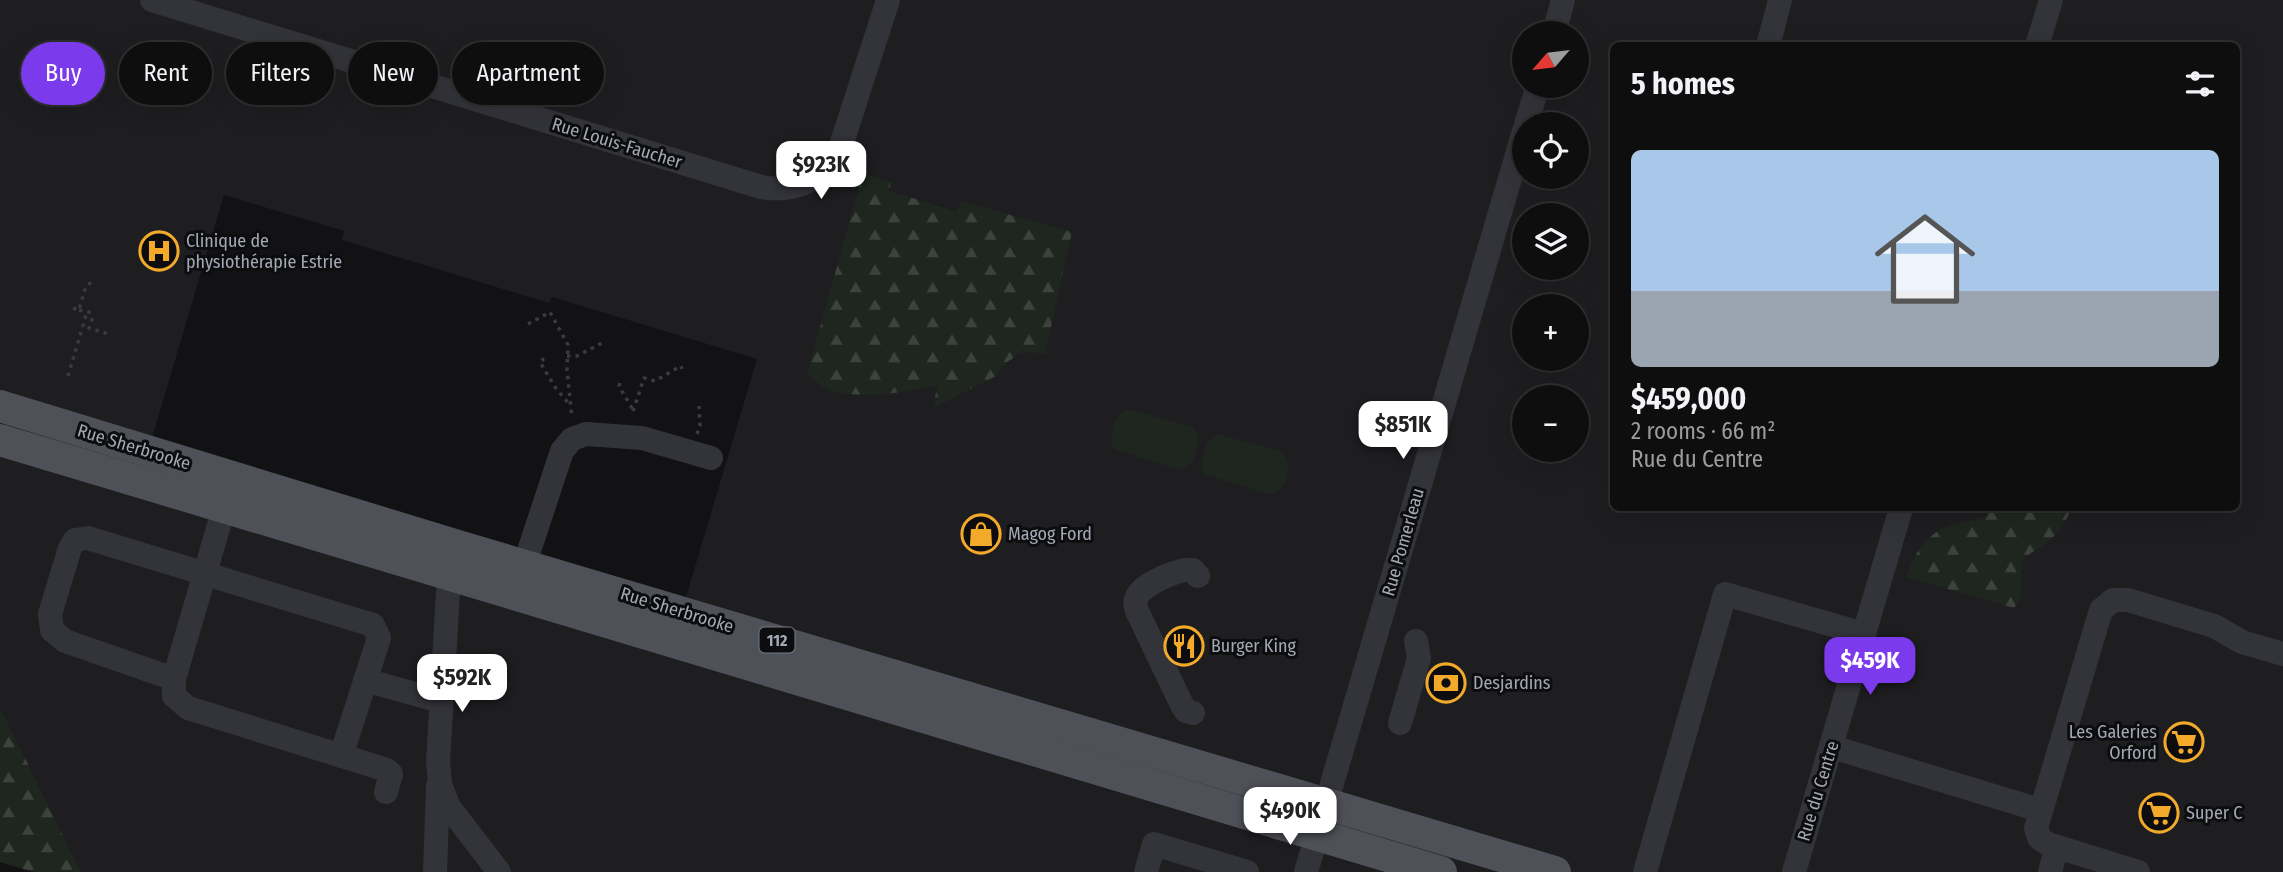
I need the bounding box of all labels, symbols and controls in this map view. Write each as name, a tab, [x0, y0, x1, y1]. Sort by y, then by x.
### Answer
north arrow	[1512, 21, 1589, 98]
map controls	[1512, 21, 1589, 462]
chip: Buy	[21, 42, 105, 105]
chip: Rent	[119, 42, 212, 105]
chip: Filters	[226, 42, 334, 105]
chip: New	[348, 42, 438, 105]
chip: Apartment	[452, 42, 604, 105]
icon: filters	[2181, 65, 2219, 103]
text: 5 homes	[1631, 66, 1735, 102]
button: locate	[1512, 112, 1589, 189]
street label: Rue Louis-Faucher	[549, 113, 685, 173]
pin: $923K	[772, 142, 870, 201]
text: $923K	[792, 150, 850, 178]
icon: home	[1862, 196, 1988, 322]
button: layers	[1512, 203, 1589, 280]
hospital icon: Clinique de physiothérapie Estrie	[138, 230, 180, 272]
place label: Clinique de physiothérapie Estrie	[186, 230, 342, 273]
button: +	[1512, 294, 1589, 371]
text: $459,000	[1631, 381, 1746, 417]
button: −	[1512, 385, 1589, 462]
pin: $851K	[1354, 402, 1452, 461]
text: $851K	[1375, 410, 1431, 438]
text: 2 rooms · 66 m²	[1631, 417, 1775, 445]
street label: Rue Sherbrooke	[75, 419, 193, 475]
text: Rue du Centre	[1631, 445, 1763, 473]
street label: Rue Pomerleau	[1377, 485, 1429, 599]
shop icon: Magog Ford	[960, 513, 1002, 555]
place label: Magog Ford	[1008, 523, 1092, 545]
street label: Rue Sherbrooke	[618, 582, 736, 638]
restaurant icon: Burger King	[1163, 625, 1205, 667]
road number: 112	[760, 628, 794, 652]
place label: Burger King	[1211, 635, 1296, 657]
pin: $459K	[1821, 638, 1919, 697]
text: $459K	[1840, 646, 1900, 674]
pin: $592K	[413, 654, 511, 714]
bank icon: Desjardins	[1425, 662, 1467, 704]
text: $592K	[433, 663, 491, 691]
place label: Desjardins	[1473, 672, 1551, 694]
place label: Les Galeries Orford	[2069, 721, 2157, 764]
supermarket icon: Les Galeries Orford	[2163, 721, 2205, 763]
street label: Rue du Centre	[1792, 738, 1844, 844]
pin: $490K	[1241, 788, 1339, 847]
supermarket icon: Super C	[2138, 792, 2180, 834]
text: $490K	[1260, 796, 1320, 824]
place label: Super C	[2186, 802, 2242, 824]

